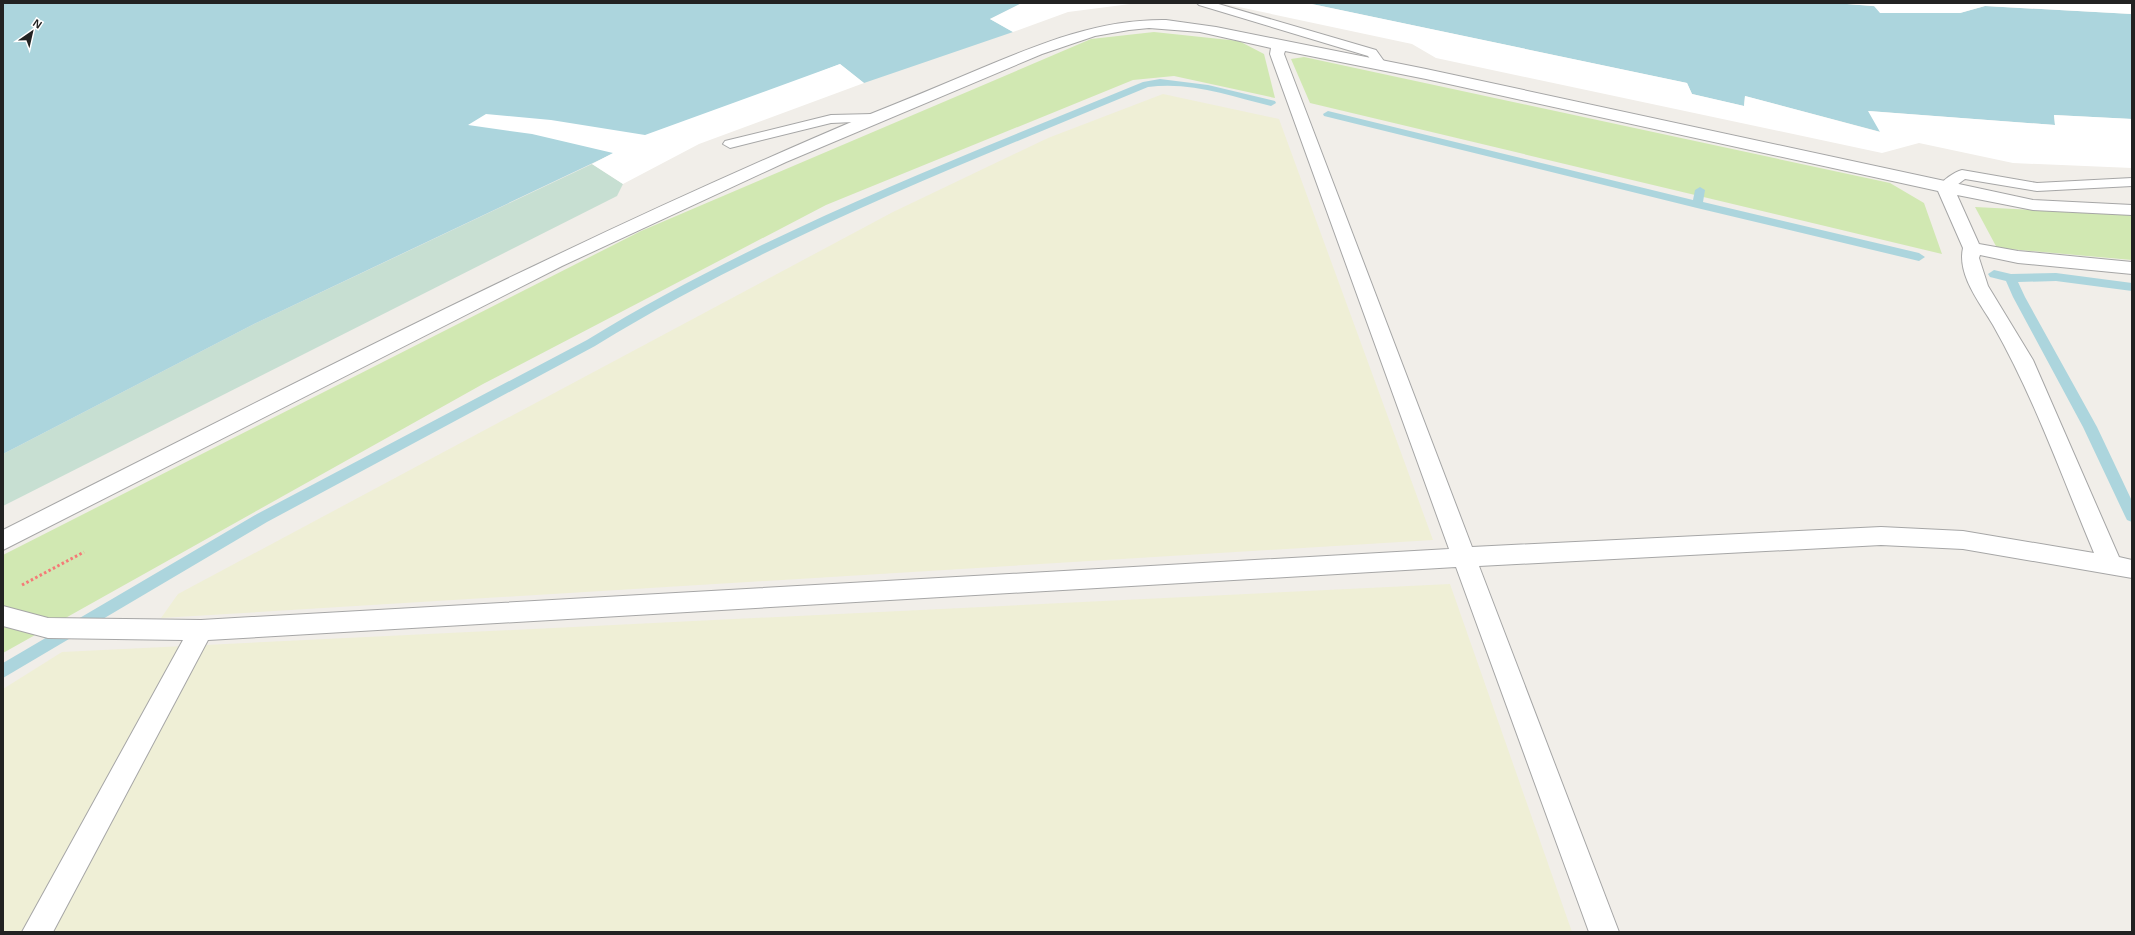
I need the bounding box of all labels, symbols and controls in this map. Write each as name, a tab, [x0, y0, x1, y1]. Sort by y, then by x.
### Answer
north arrow	[12, 12, 52, 52]
text: N	[31, 17, 44, 31]

